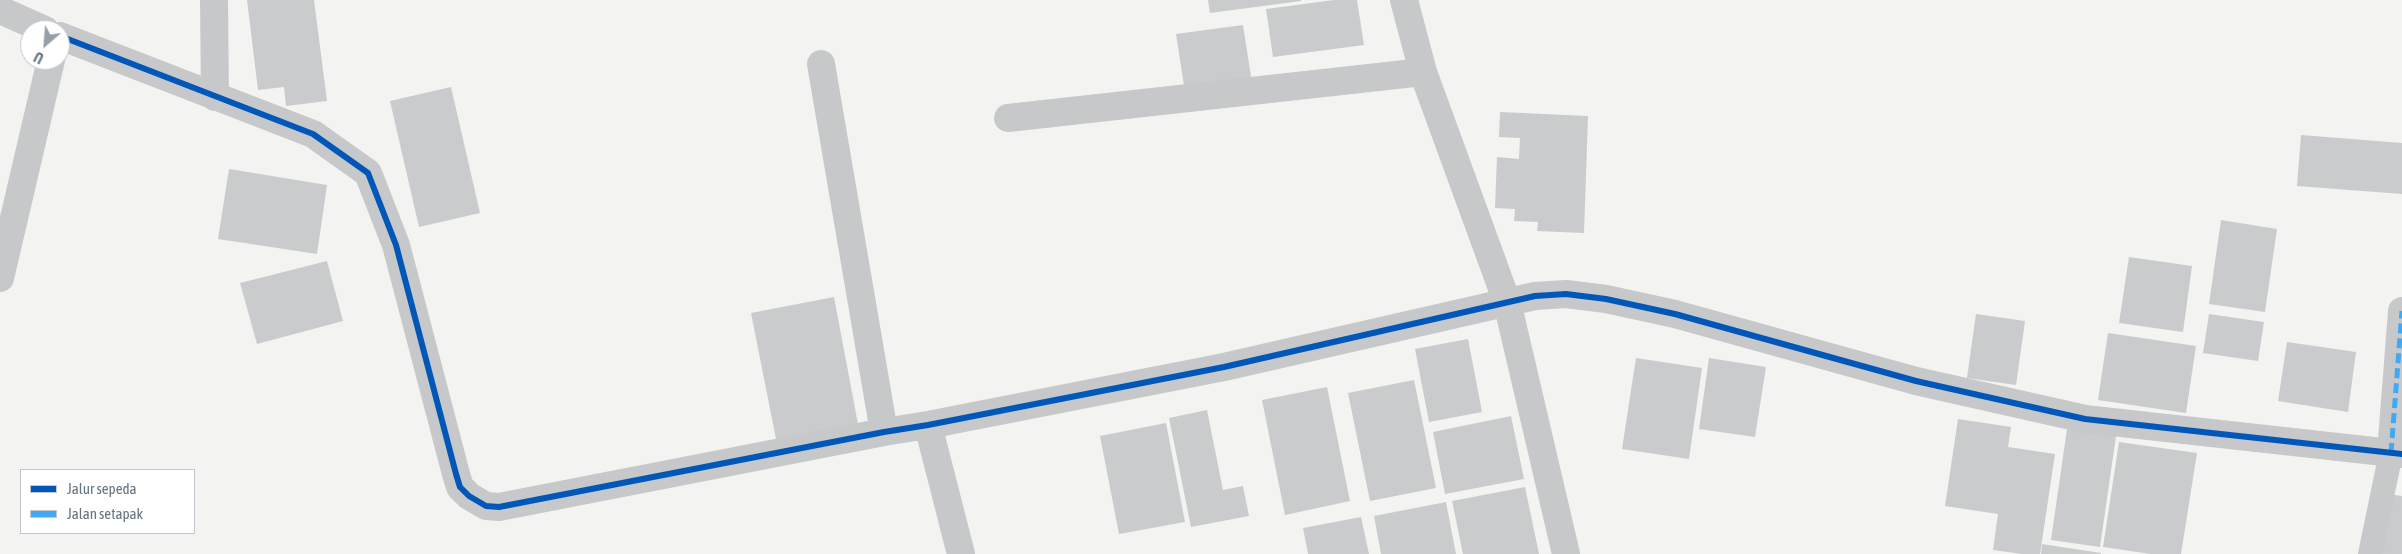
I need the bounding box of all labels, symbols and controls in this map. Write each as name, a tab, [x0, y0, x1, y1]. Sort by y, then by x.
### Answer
north arrow	[20, 20, 70, 70]
text: U	[31, 48, 46, 66]
legend	[20, 469, 195, 534]
text: Jalur sepeda	[67, 480, 137, 497]
text: Jalan setapak	[67, 505, 143, 522]

